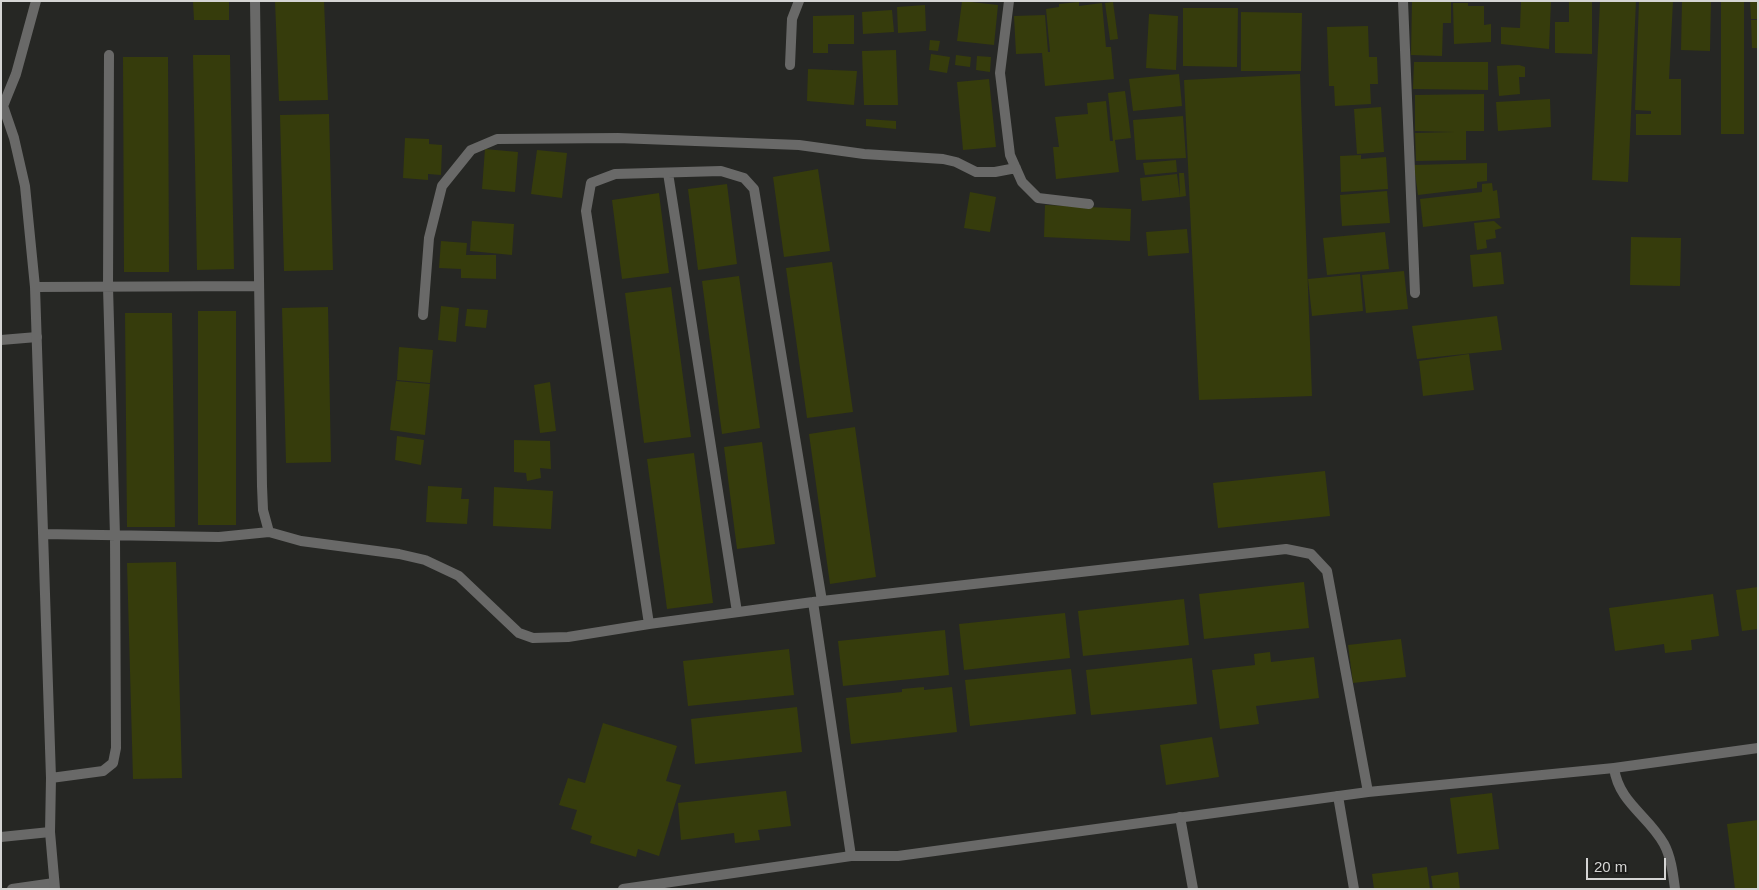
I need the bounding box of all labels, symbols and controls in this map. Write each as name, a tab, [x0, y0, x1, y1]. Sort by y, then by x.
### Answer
scale bar	[1589, 848, 1669, 880]
text: 20 m	[1594, 858, 1627, 875]

